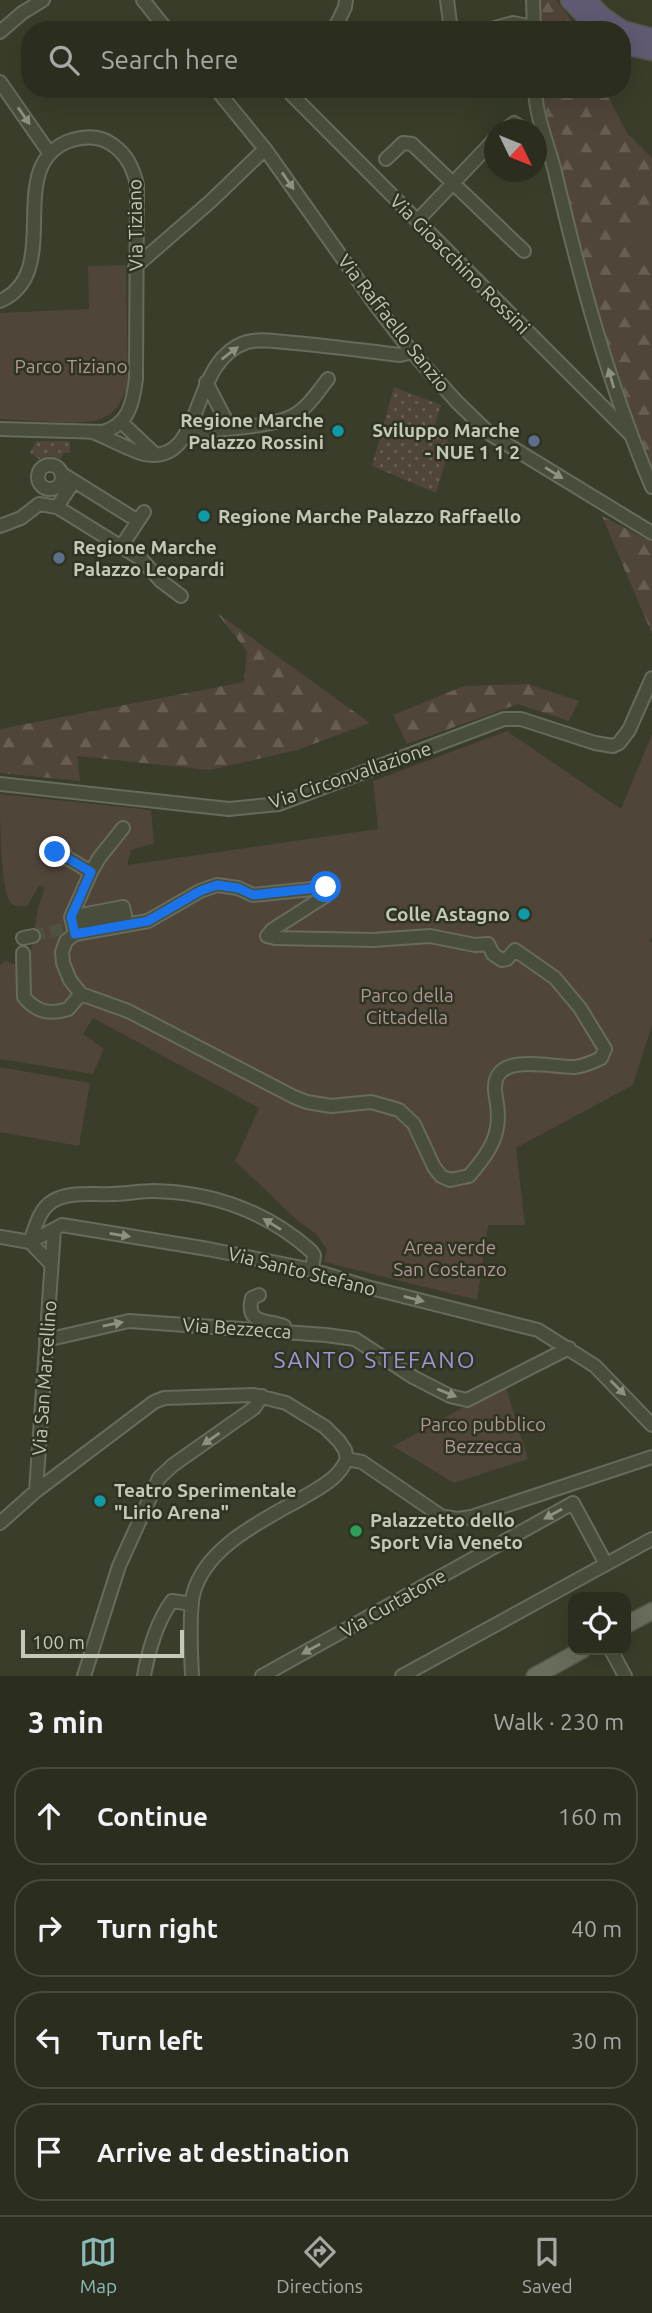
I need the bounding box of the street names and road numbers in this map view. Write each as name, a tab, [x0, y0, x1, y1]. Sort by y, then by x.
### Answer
street label: Via Tiziano	[123, 179, 147, 271]
street label: Via Gioacchino Rossini	[386, 190, 534, 338]
street label: Via Raffaello Sanzio	[334, 250, 454, 396]
street label: Via Circonvallazione	[266, 737, 434, 813]
street label: Via Santo Stefano	[226, 1242, 378, 1300]
street label: Via San Marcellino	[28, 1300, 60, 1456]
street label: Via Bezzecca	[182, 1313, 292, 1343]
street label: Via Curtatone	[336, 1564, 450, 1642]

